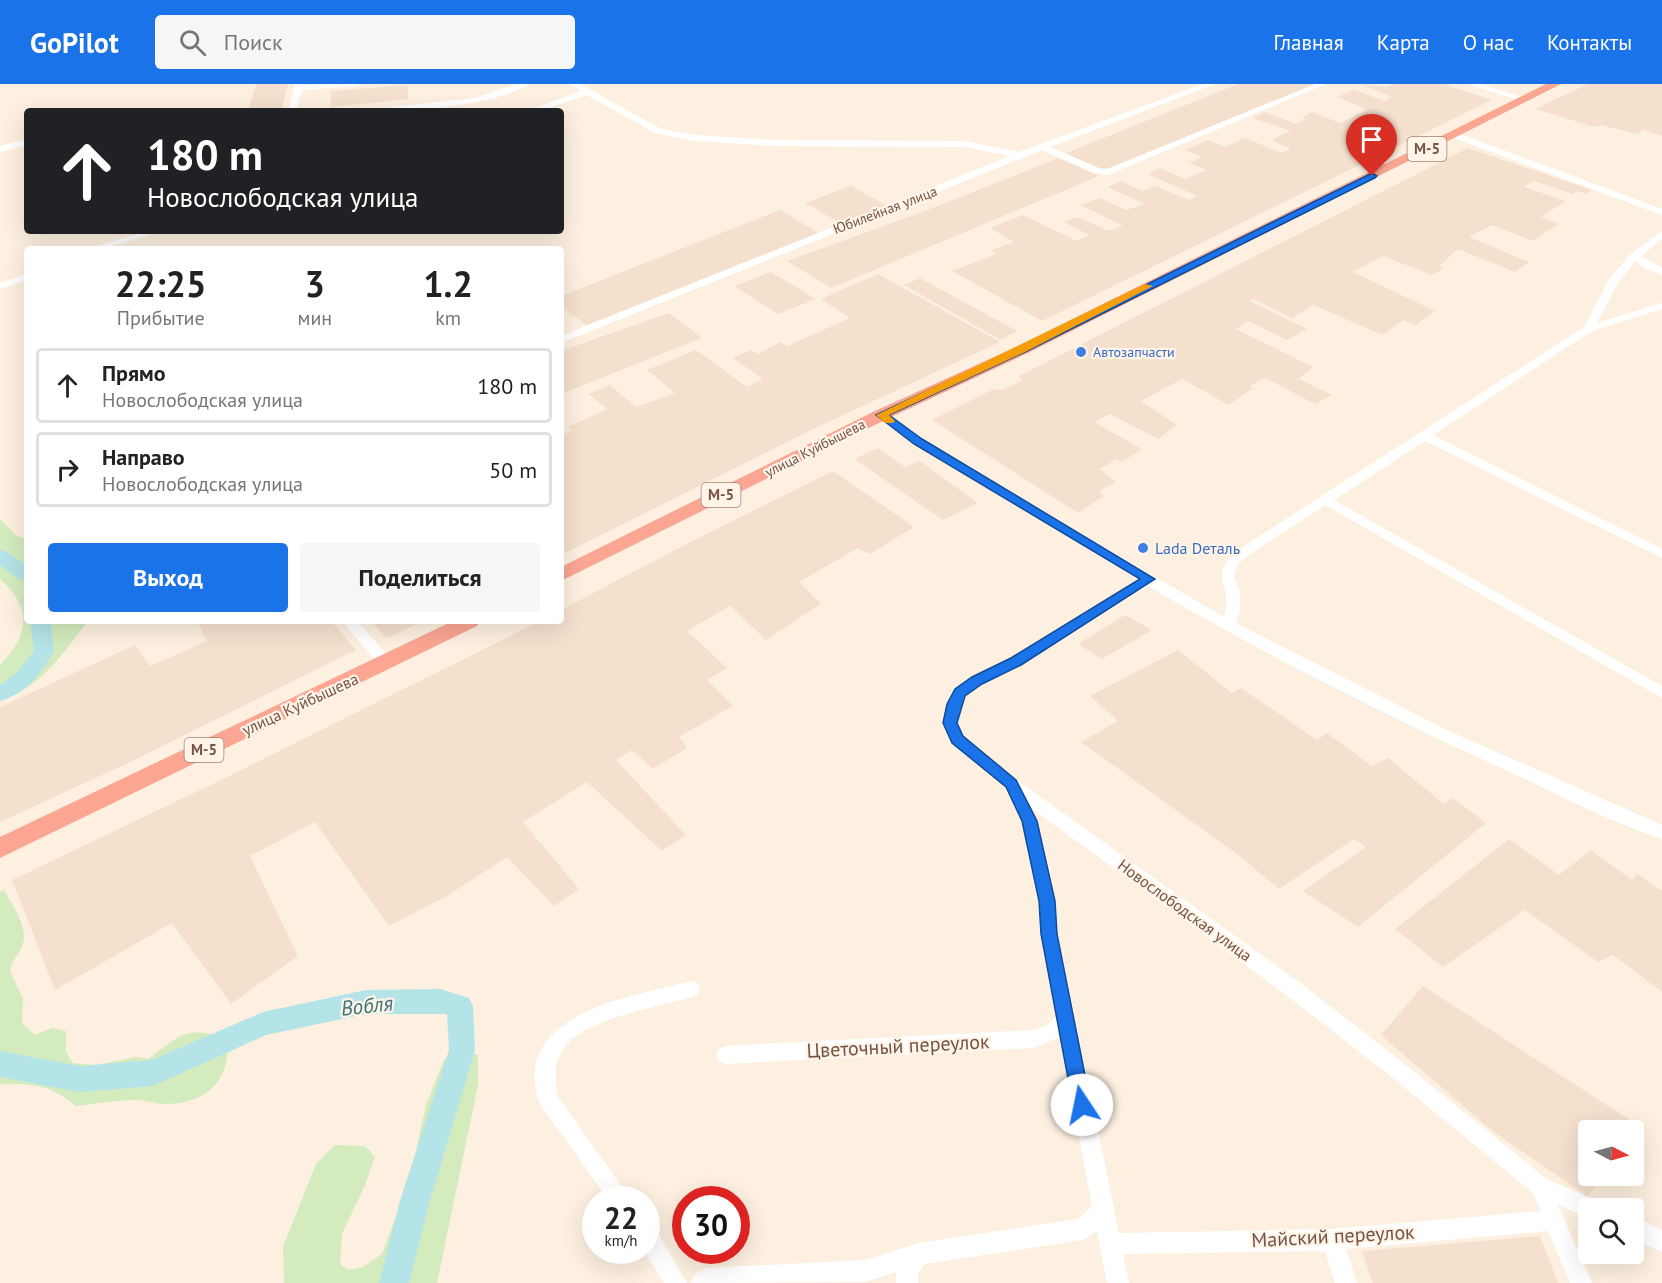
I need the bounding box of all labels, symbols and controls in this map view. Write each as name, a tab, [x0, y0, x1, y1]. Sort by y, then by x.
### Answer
search box	[155, 15, 575, 69]
text: GoPilot	[30, 24, 119, 61]
icon: search	[176, 26, 209, 59]
text: Поиск	[224, 28, 282, 56]
text: Главная	[1273, 29, 1344, 56]
text: Карта	[1377, 29, 1430, 56]
text: О нас	[1463, 29, 1514, 56]
text: Контакты	[1547, 29, 1632, 56]
pin	[1346, 114, 1397, 176]
icon: arrive	[1355, 123, 1388, 156]
text: 180 m	[147, 127, 263, 182]
icon: ahead	[48, 132, 126, 210]
road number: М-5	[1408, 137, 1446, 161]
text: Новослободская улица	[147, 180, 418, 214]
street label: Юбилейная улица	[830, 182, 940, 238]
text: 22:25	[115, 260, 206, 307]
text: 3	[305, 260, 325, 307]
text: 1.2	[423, 260, 473, 307]
text: Прибытие	[117, 305, 205, 331]
text: мин	[298, 305, 332, 331]
text: km	[435, 305, 461, 331]
place label: Автозапчасти	[1093, 343, 1175, 361]
marker: Автозапчасти	[1074, 345, 1088, 359]
text: Прямо	[102, 359, 165, 387]
icon: ahead	[51, 369, 84, 402]
text: 180 m	[477, 372, 537, 400]
text: Новослободская улица	[102, 387, 303, 413]
street label: улица Куйбышева	[762, 415, 868, 481]
text: Направо	[102, 443, 185, 471]
icon: right	[51, 453, 84, 486]
text: 50 m	[489, 456, 537, 484]
text: Новослободская улица	[102, 471, 303, 497]
road number: М-5	[702, 483, 740, 507]
place label: Lada Dеталь	[1155, 538, 1240, 558]
marker: Lada Dеталь	[1136, 541, 1150, 555]
button: Выход	[48, 543, 288, 612]
button: Поделиться	[300, 543, 540, 612]
street label: улица Куйбышева	[239, 668, 361, 740]
road number: М-5	[184, 738, 224, 762]
street label: Новослободская улица	[1114, 855, 1256, 965]
water label: Вобля	[340, 989, 395, 1022]
street label: Цветочный переулок	[806, 1028, 991, 1064]
position arrow	[1050, 1073, 1114, 1137]
north arrow	[1578, 1120, 1644, 1186]
map controls	[1578, 1120, 1644, 1264]
speed limit sign: 30	[672, 1186, 750, 1264]
text: 22	[604, 1198, 638, 1237]
button: search	[1578, 1198, 1644, 1264]
street label: Майский переулок	[1251, 1219, 1416, 1253]
text: km/h	[605, 1231, 637, 1250]

